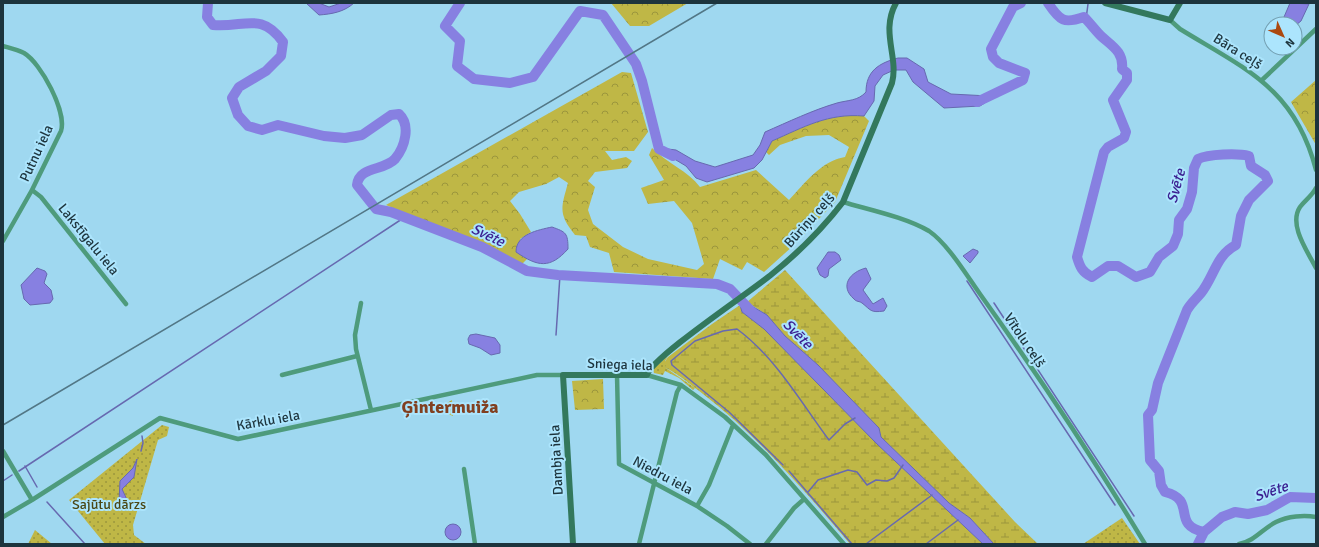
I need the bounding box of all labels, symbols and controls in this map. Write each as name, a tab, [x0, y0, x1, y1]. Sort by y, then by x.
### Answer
north arrow	[1263, 16, 1303, 56]
street label: Bāra ceļš	[1210, 30, 1265, 73]
text: N	[1282, 35, 1297, 50]
street label: Putnu iela	[16, 122, 57, 184]
water label: Svēte	[1163, 165, 1190, 205]
street label: Būriņu ceļš	[780, 190, 838, 251]
street label: Lakstīgalu iela	[54, 200, 123, 279]
water label: Svēte	[468, 219, 509, 251]
street label: Vītolu ceļš	[1000, 310, 1049, 371]
water label: Svēte	[779, 315, 818, 354]
street label: Sniega iela	[587, 355, 653, 374]
district label: Ģintermuiža	[402, 396, 498, 418]
street label: Kārklu iela	[235, 407, 301, 434]
street label: Dambja iela	[546, 424, 567, 496]
street label: Niedru iela	[630, 453, 696, 498]
water label: Svēte	[1252, 476, 1292, 505]
park label: Sajūtu dārzs	[72, 496, 146, 513]

